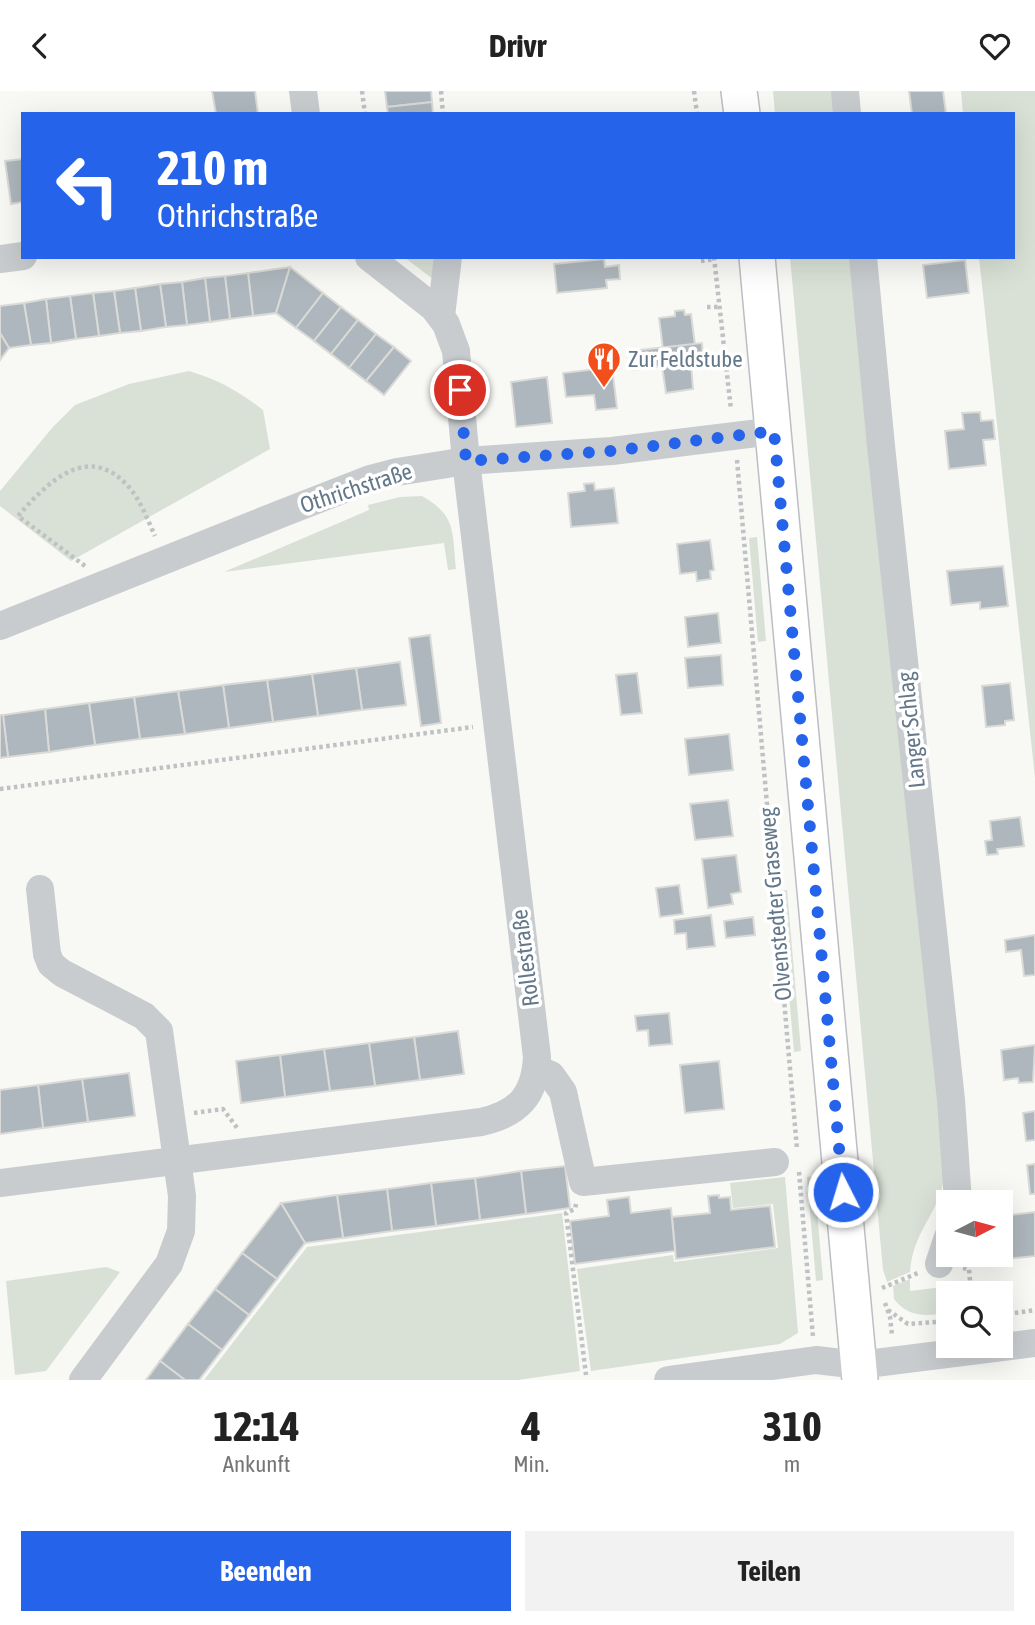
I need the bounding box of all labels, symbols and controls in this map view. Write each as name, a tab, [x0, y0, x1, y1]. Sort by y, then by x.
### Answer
icon: back	[21, 27, 59, 65]
text: Drivr	[489, 27, 546, 64]
icon: heart	[976, 27, 1014, 65]
text: 210 m	[157, 139, 268, 195]
icon: left	[42, 140, 133, 231]
text: Othrichstraße	[157, 197, 318, 234]
restaurant icon: Zur Feldstube	[585, 340, 623, 389]
place label: Zur Feldstube	[628, 346, 743, 372]
pin	[430, 360, 490, 420]
icon: arrive	[441, 371, 479, 409]
street label: Othrichstraße	[297, 458, 415, 518]
street label: Langer Schlag	[892, 671, 930, 789]
street label: Olvenstedter Graseweg	[754, 806, 796, 1002]
street label: Rollestraße	[506, 908, 544, 1008]
position arrow	[806, 1155, 880, 1229]
north arrow	[936, 1190, 1013, 1267]
map controls	[936, 1190, 1013, 1358]
button: search	[936, 1281, 1013, 1358]
text: 12:14	[213, 1402, 300, 1450]
text: 4	[521, 1402, 541, 1450]
text: 310	[762, 1402, 822, 1450]
text: Ankunft	[223, 1451, 290, 1477]
text: Min.	[513, 1451, 549, 1477]
text: m	[784, 1451, 800, 1477]
button: Beenden	[21, 1531, 511, 1611]
button: Teilen	[525, 1531, 1014, 1611]

